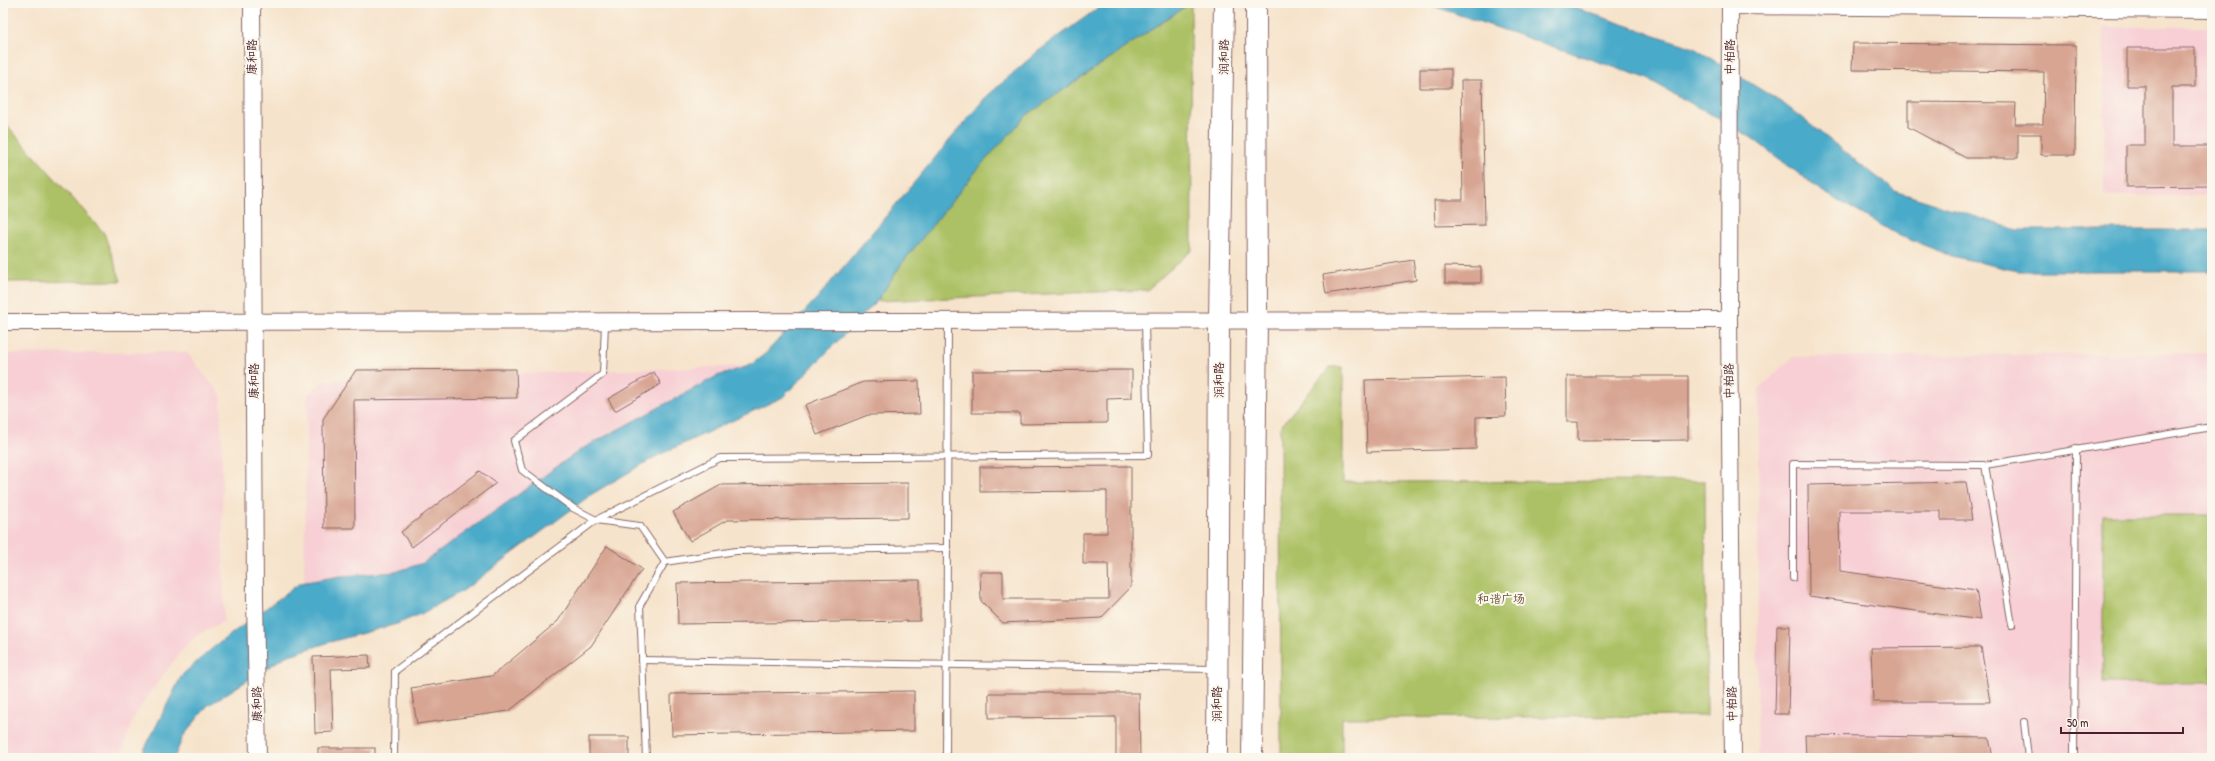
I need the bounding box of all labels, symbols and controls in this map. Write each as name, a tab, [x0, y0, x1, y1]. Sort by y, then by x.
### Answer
street label: 康和路	[243, 39, 260, 75]
street label: 润和路	[1215, 39, 1232, 75]
street label: 中柏路	[1721, 39, 1738, 75]
street label: 润和路	[1210, 362, 1227, 398]
street label: 康和路	[245, 363, 262, 399]
street label: 中柏路	[1720, 363, 1737, 399]
park label: 和谐广场	[1477, 590, 1525, 607]
street label: 康和路	[248, 686, 265, 722]
street label: 润和路	[1208, 686, 1225, 722]
street label: 中柏路	[1723, 686, 1740, 722]
scale bar	[2061, 709, 2183, 735]
text: 50 m	[2067, 714, 2088, 731]

